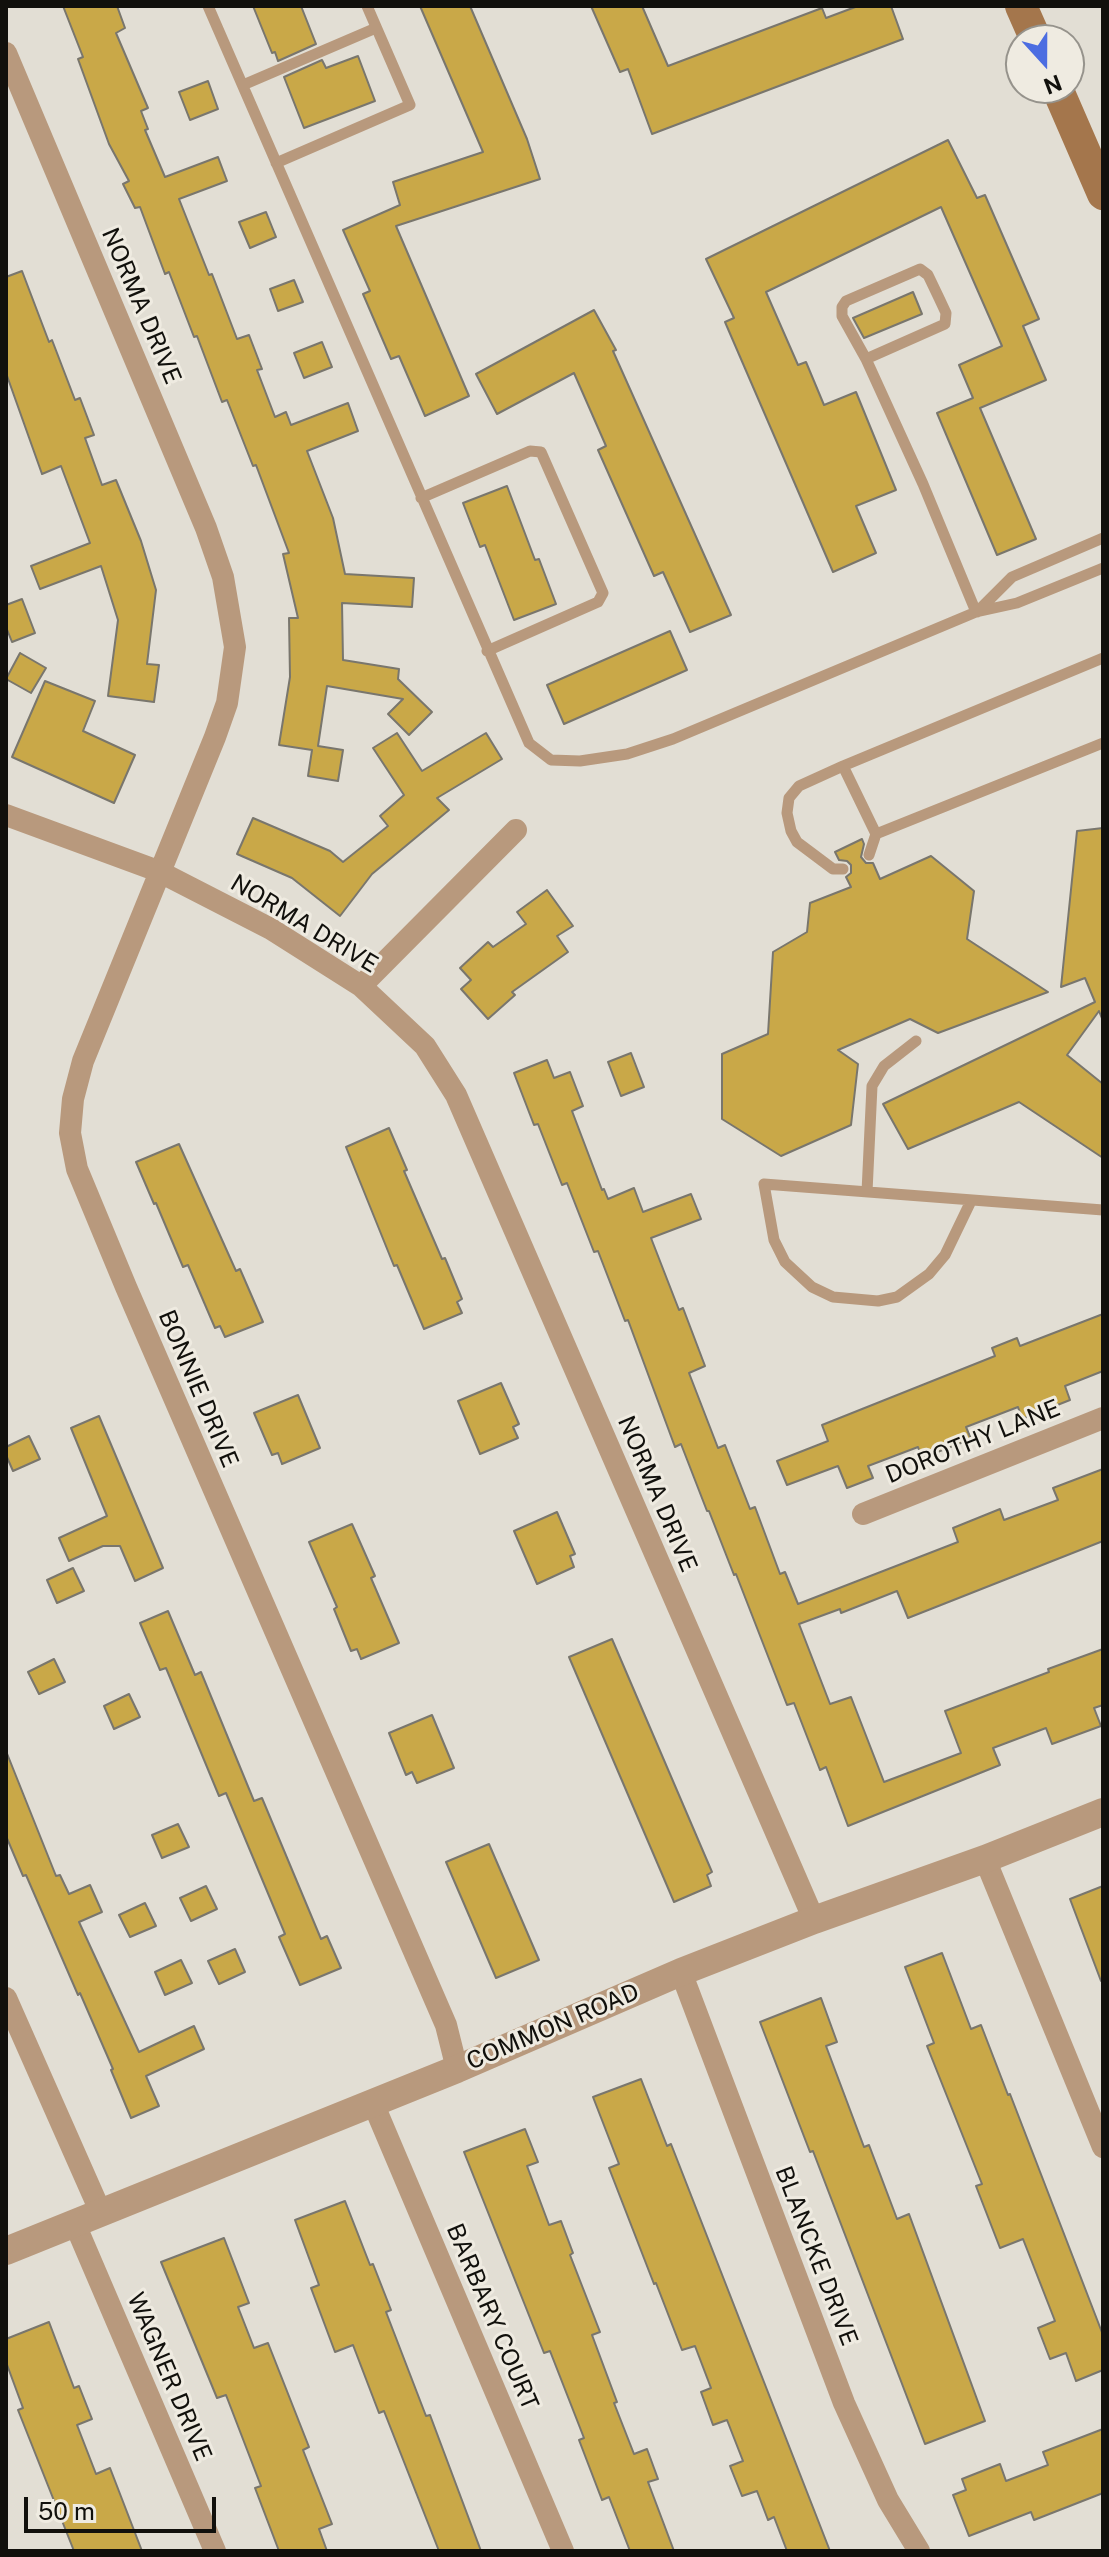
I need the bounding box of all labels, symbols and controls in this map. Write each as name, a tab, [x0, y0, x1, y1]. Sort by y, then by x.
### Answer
north arrow	[1005, 24, 1085, 104]
text: N	[1040, 69, 1066, 100]
street label: NORMA DRIVE	[95, 224, 187, 388]
street label: NORMA DRIVE	[225, 869, 383, 979]
street label: BONNIE DRIVE	[152, 1306, 244, 1472]
street label: DOROTHY LANE	[882, 1394, 1064, 1490]
street label: NORMA DRIVE	[611, 1412, 703, 1576]
street label: COMMON ROAD	[462, 1978, 644, 2076]
street label: BLANCKE DRIVE	[769, 2162, 863, 2350]
street label: BARBARY COURT	[440, 2220, 544, 2414]
street label: WAGNER DRIVE	[121, 2289, 217, 2465]
scale bar	[28, 2481, 220, 2531]
text: 50 m	[38, 2497, 95, 2525]

